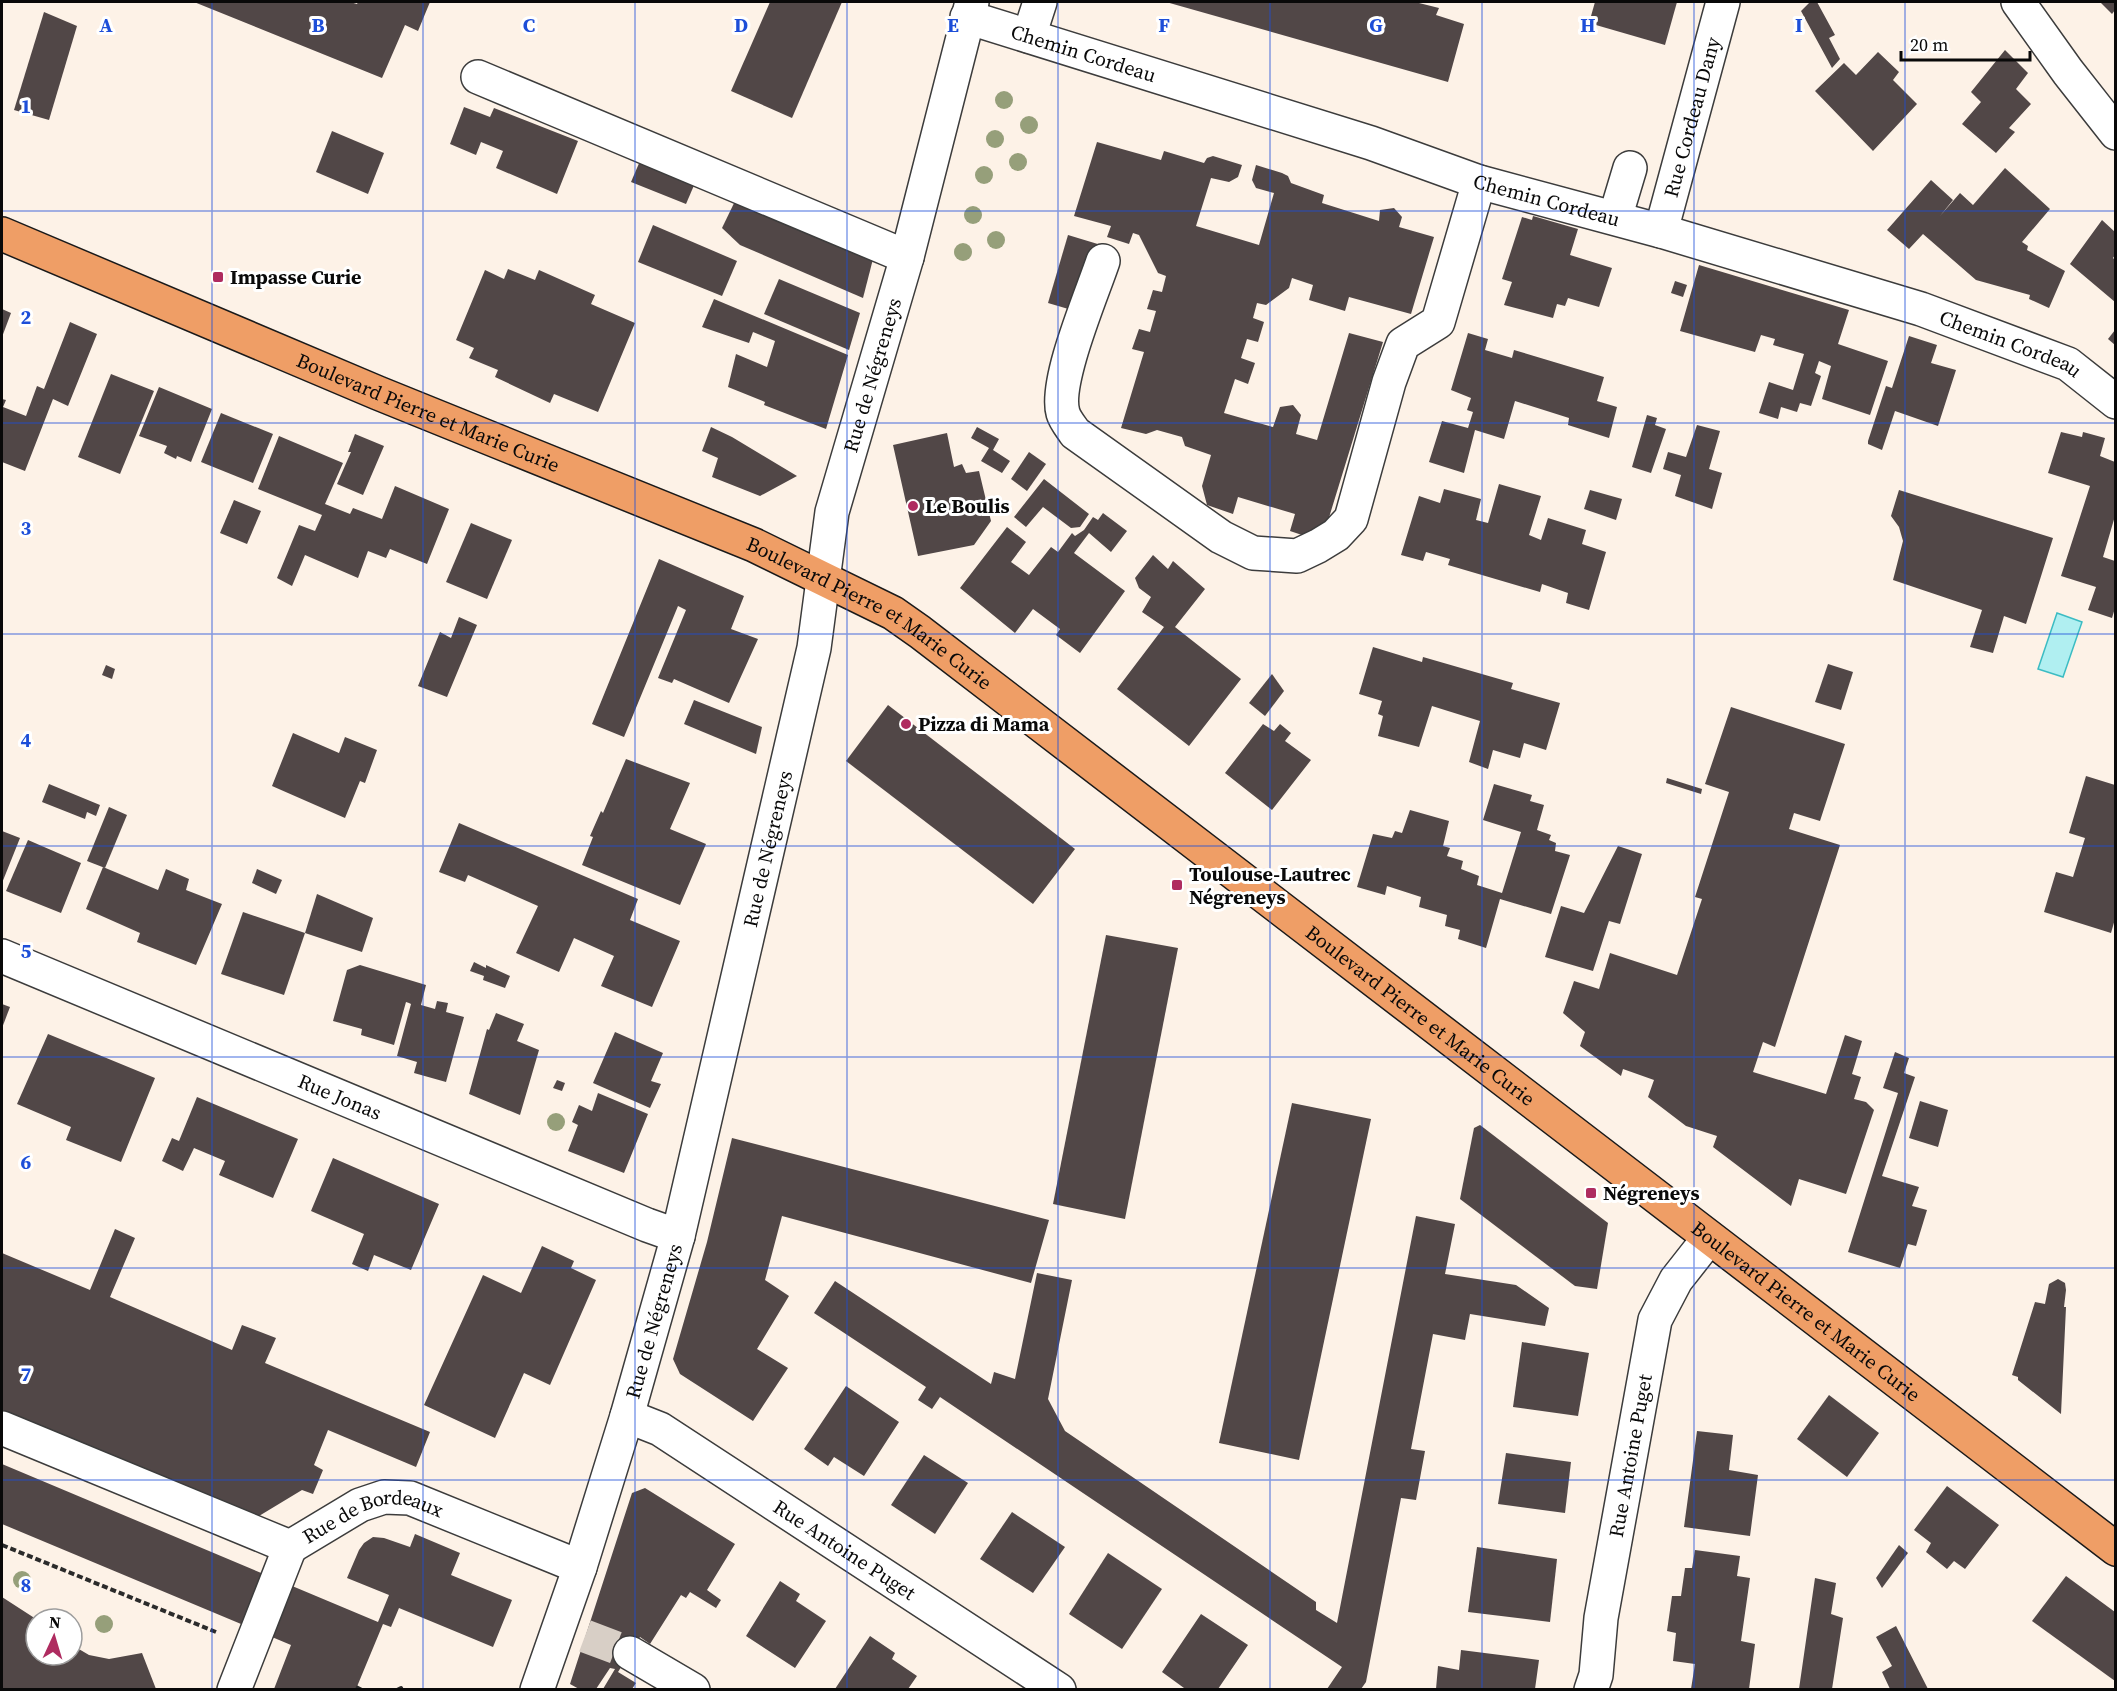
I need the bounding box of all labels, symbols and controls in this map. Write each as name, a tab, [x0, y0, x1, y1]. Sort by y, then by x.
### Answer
text: A	[99, 11, 113, 39]
text: B	[311, 11, 325, 39]
text: C	[523, 11, 535, 39]
text: D	[734, 11, 748, 39]
text: E	[947, 11, 959, 39]
text: F	[1158, 11, 1170, 39]
text: G	[1369, 11, 1383, 39]
text: H	[1580, 11, 1596, 39]
text: I	[1795, 11, 1803, 39]
street label: Chemin Cordeau	[1007, 18, 1160, 89]
scale bar	[1901, 24, 2030, 62]
text: 20 m	[1910, 32, 1948, 57]
street label: Rue Cordeau Dany	[1657, 33, 1727, 200]
text: 1	[21, 92, 31, 120]
street label: Chemin Cordeau	[1470, 167, 1623, 233]
place label: Impasse Curie	[230, 263, 361, 291]
marker: Impasse Curie	[211, 270, 225, 284]
street label: Rue de Négreneys	[836, 294, 908, 456]
text: 2	[21, 303, 32, 331]
street label: Chemin Cordeau	[1935, 303, 2088, 384]
street label: Boulevard Pierre et Marie Curie	[292, 346, 564, 479]
place label: Le Boulis	[925, 492, 1010, 520]
marker: Le Boulis	[906, 499, 920, 513]
text: 3	[21, 514, 32, 542]
street label: Boulevard Pierre et Marie Curie	[742, 529, 998, 696]
place label: Pizza di Mama	[918, 710, 1050, 738]
marker: Pizza di Mama	[899, 717, 913, 731]
text: 4	[21, 726, 32, 754]
street label: Rue de Négreneys	[736, 768, 799, 930]
place label: Toulouse-Lautrec Négreneys	[1189, 860, 1351, 911]
marker: Toulouse-Lautrec Négreneys	[1170, 878, 1184, 892]
street label: Boulevard Pierre et Marie Curie	[1300, 919, 1541, 1113]
text: 5	[21, 937, 32, 965]
street label: Rue Jonas	[294, 1067, 386, 1127]
text: 6	[21, 1148, 32, 1176]
place label: Négreneys	[1603, 1179, 1700, 1207]
marker: Négreneys	[1584, 1186, 1598, 1200]
street label: Boulevard Pierre et Marie Curie	[1686, 1214, 1926, 1408]
street label: Rue de Négreneys	[619, 1241, 689, 1402]
text: 7	[21, 1360, 32, 1388]
street label: Rue Antoine Puget	[1602, 1371, 1659, 1539]
street label: Rue de Bordeaux	[297, 1483, 448, 1550]
street label: Rue Antoine Puget	[768, 1493, 922, 1607]
text: 8	[21, 1571, 31, 1599]
north arrow	[24, 1607, 84, 1667]
text: N	[48, 1611, 62, 1633]

